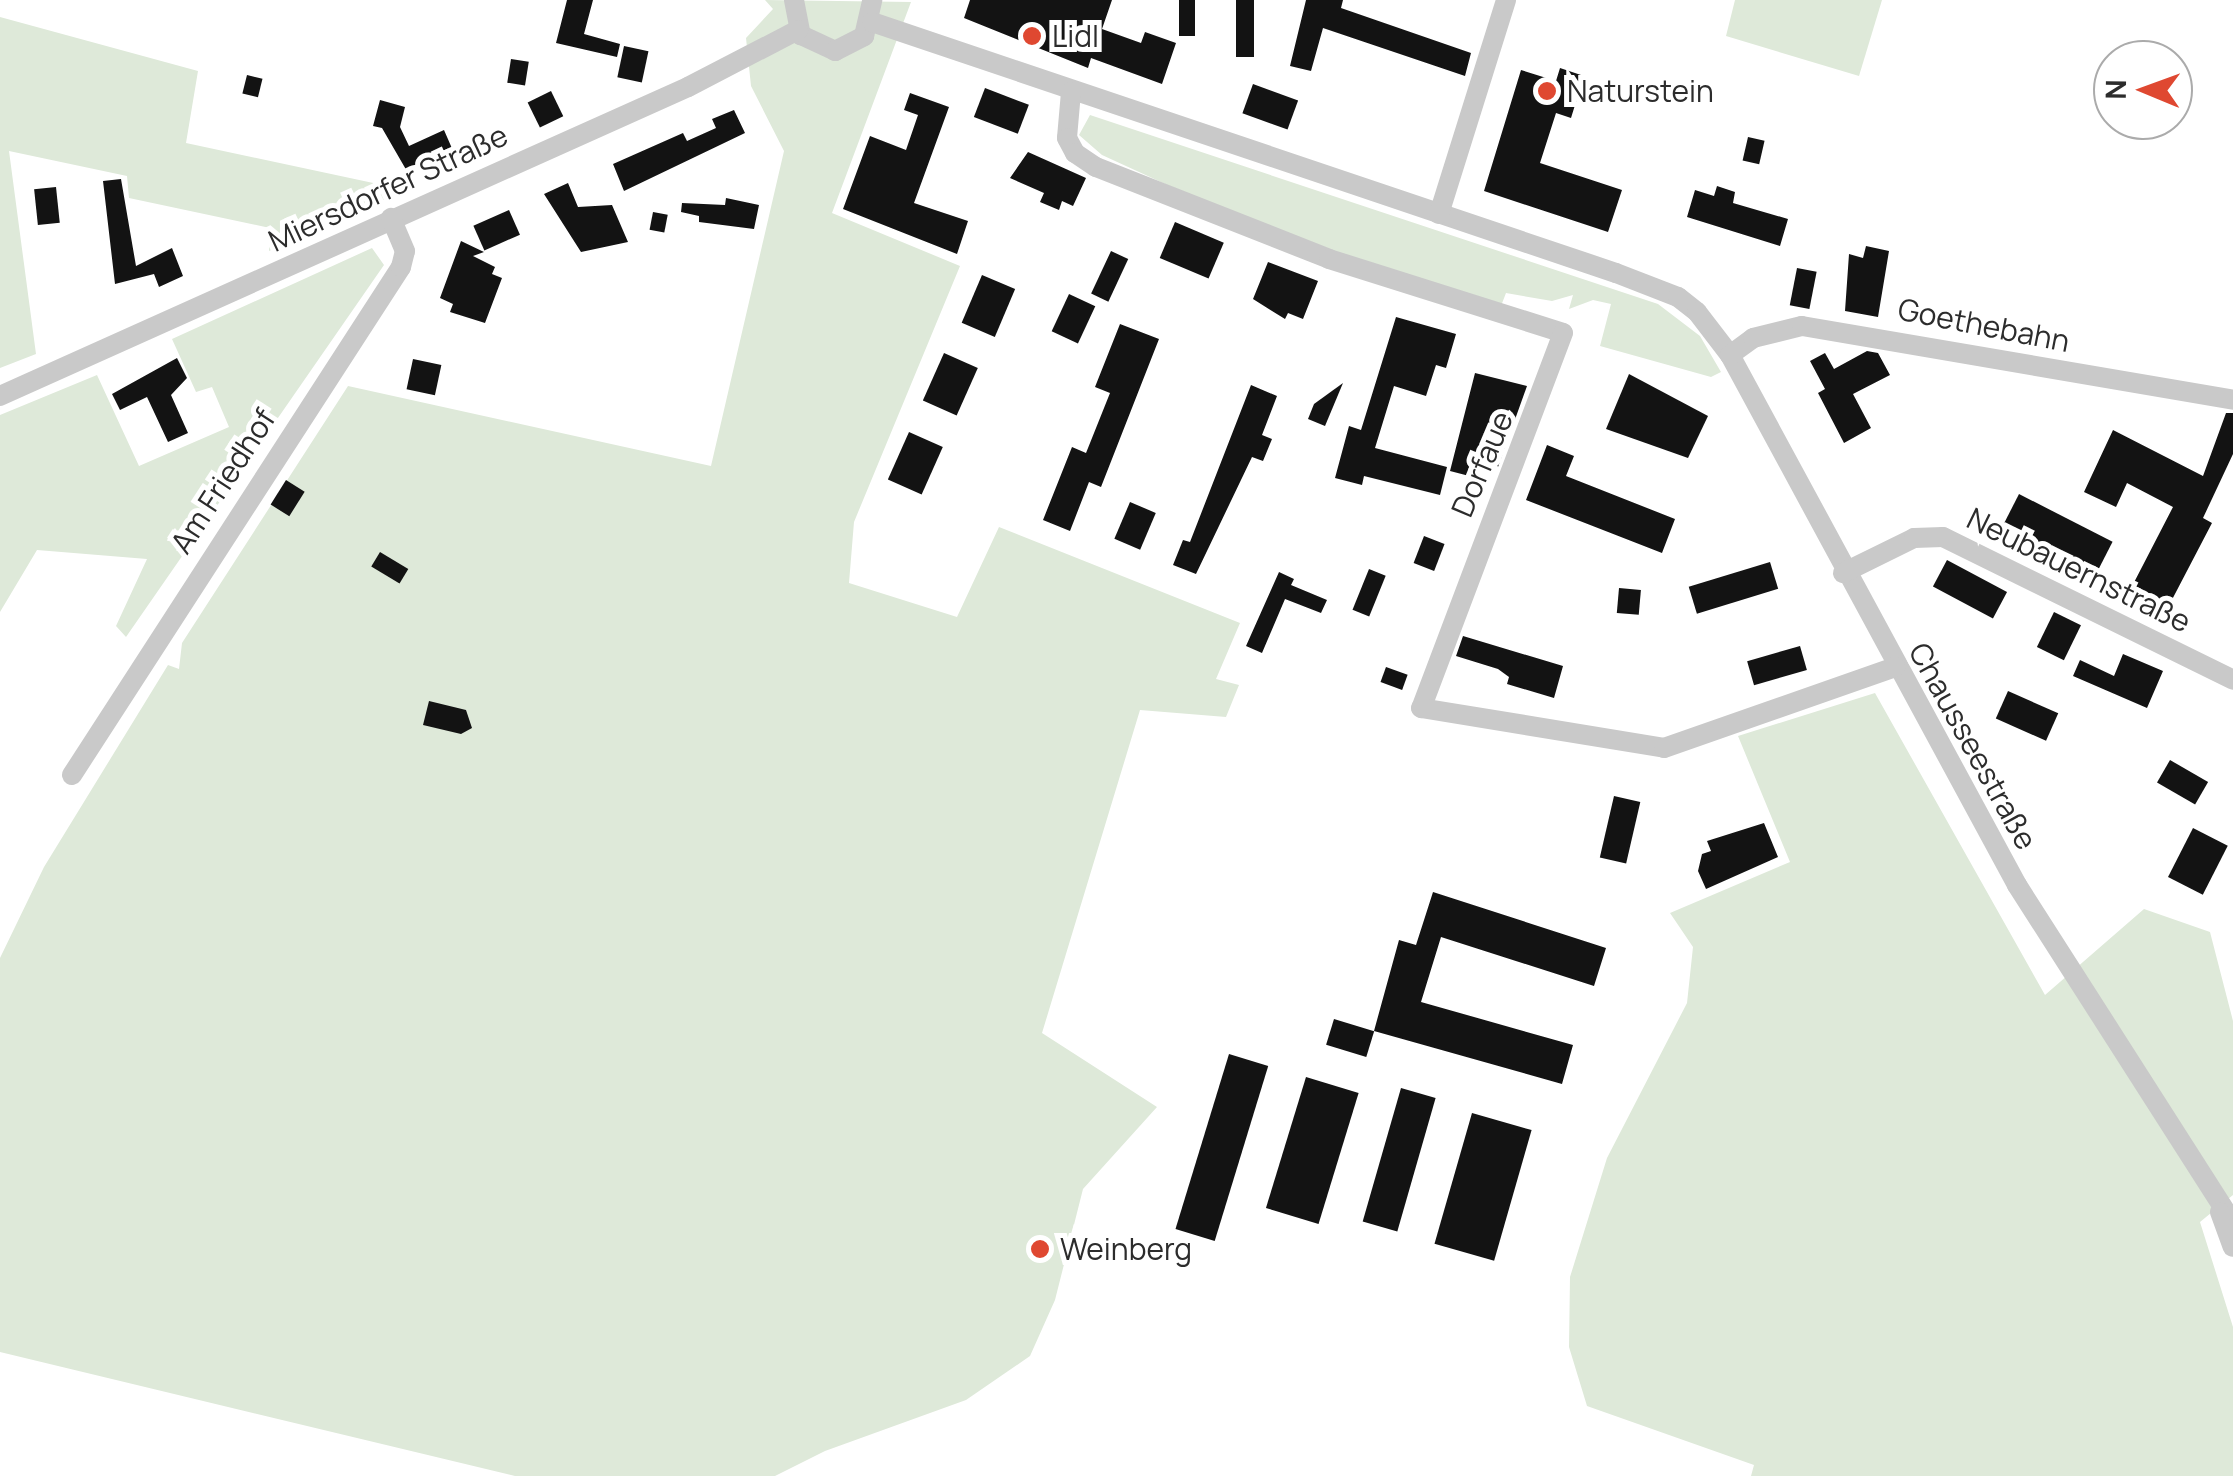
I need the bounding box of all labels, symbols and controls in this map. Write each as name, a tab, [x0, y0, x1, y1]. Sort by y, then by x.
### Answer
place label: Lidl	[1052, 18, 1099, 54]
marker: Lidl	[1021, 25, 1043, 47]
north arrow	[2093, 40, 2193, 140]
place label: Naturstein	[1567, 73, 1714, 109]
text: N	[2096, 79, 2134, 100]
marker: Naturstein	[1536, 80, 1558, 102]
street label: Miersdorfer Straße	[263, 117, 513, 259]
street label: Goethebahn	[1895, 291, 2073, 359]
street label: Am Friedhof	[163, 402, 283, 560]
street label: Dorfaue	[1444, 406, 1520, 522]
street label: Neubauernstraße	[1961, 500, 2197, 640]
street label: Chausseestraße	[1901, 636, 2045, 856]
place label: Weinberg	[1060, 1231, 1192, 1267]
marker: Weinberg	[1029, 1238, 1051, 1260]

